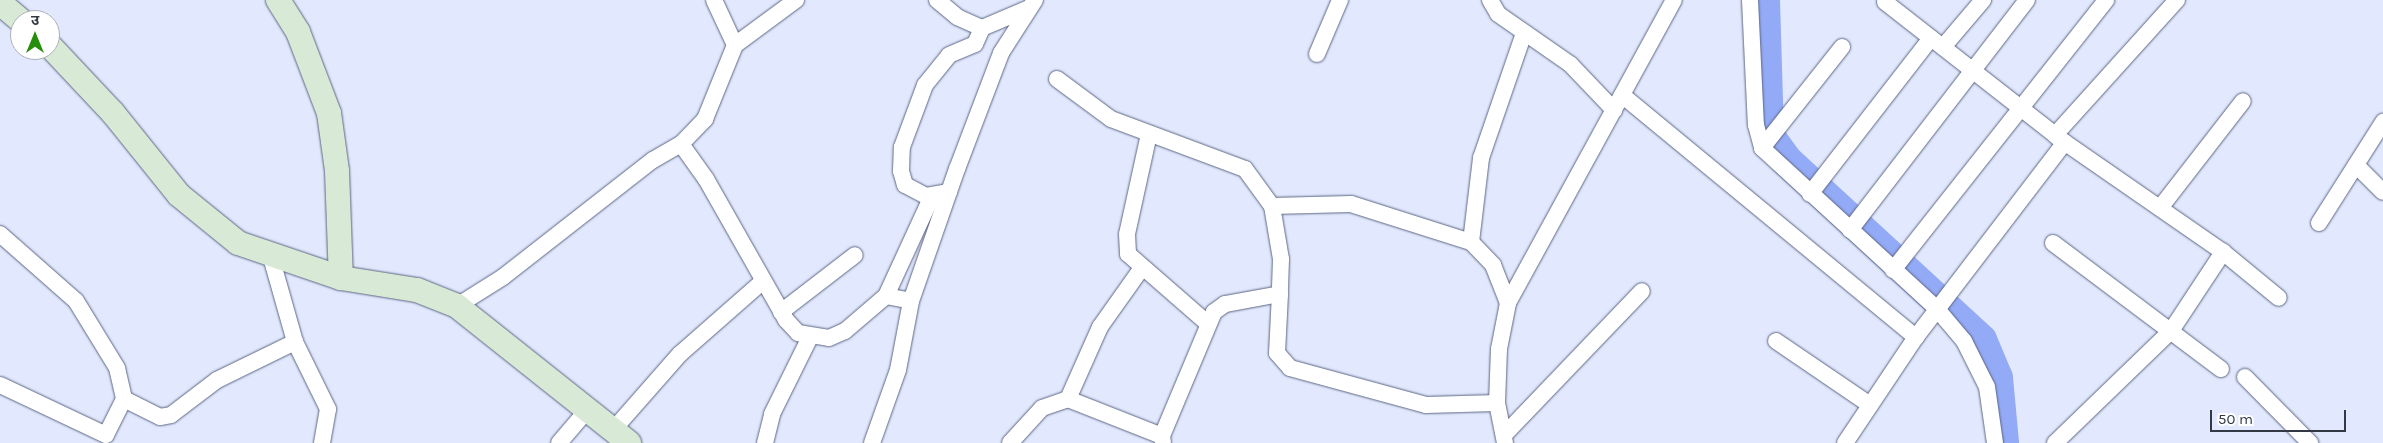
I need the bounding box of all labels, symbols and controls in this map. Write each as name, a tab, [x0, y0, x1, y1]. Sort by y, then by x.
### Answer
north arrow	[10, 10, 60, 60]
text: उ	[31, 12, 39, 29]
scale bar	[2213, 400, 2349, 432]
text: 50 m	[2218, 410, 2253, 428]

